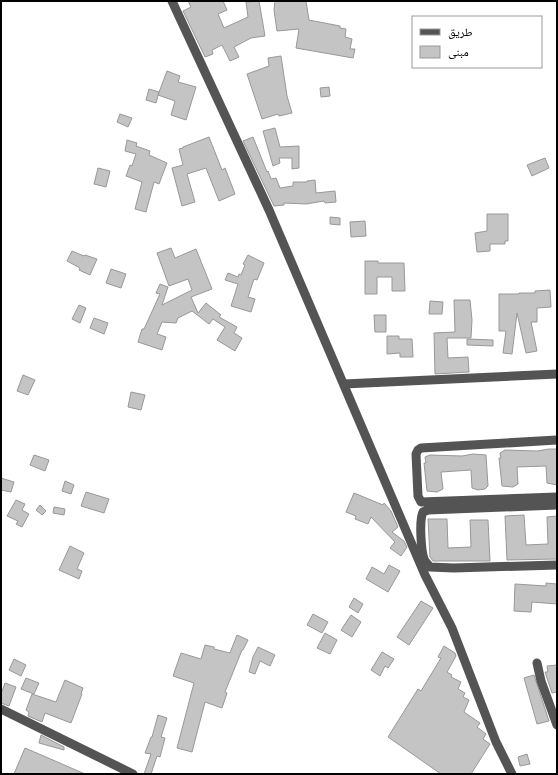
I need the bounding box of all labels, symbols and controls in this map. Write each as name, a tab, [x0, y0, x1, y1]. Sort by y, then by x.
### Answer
legend	[412, 16, 542, 68]
text: طريق	[448, 24, 473, 39]
text: مبنى	[448, 44, 469, 59]

